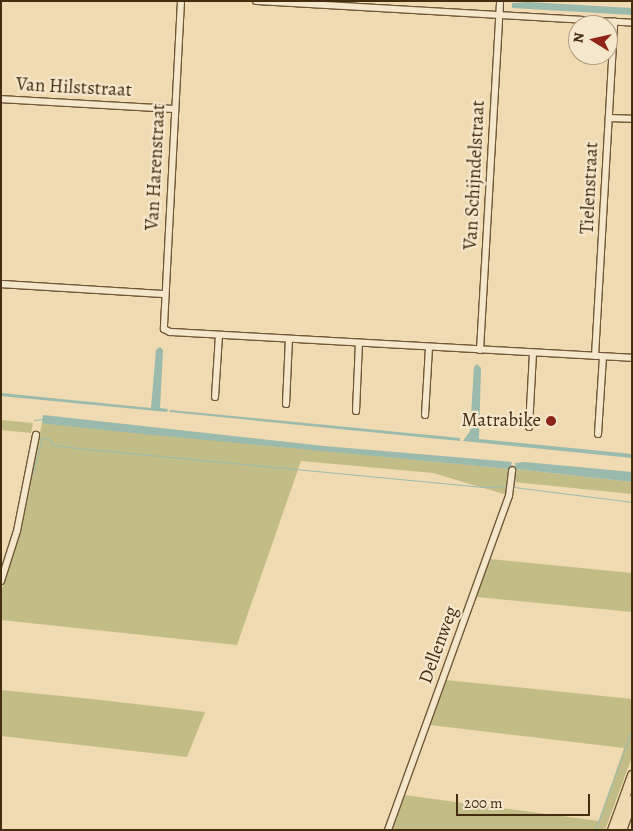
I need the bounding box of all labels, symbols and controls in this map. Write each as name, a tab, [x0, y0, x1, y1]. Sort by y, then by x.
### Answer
north arrow	[568, 15, 618, 65]
text: N	[568, 31, 589, 44]
street label: Van Hilststraat	[15, 74, 133, 102]
street label: Van Schijndelstraat	[460, 100, 490, 250]
street label: Van Harenstraat	[141, 103, 171, 231]
street label: Tielenstraat	[576, 141, 604, 235]
place label: Matrabike	[461, 410, 541, 432]
marker: Matrabike	[545, 415, 557, 427]
street label: Dellenweg	[414, 603, 464, 687]
scale bar	[458, 784, 592, 816]
text: 200 m	[464, 793, 503, 813]

